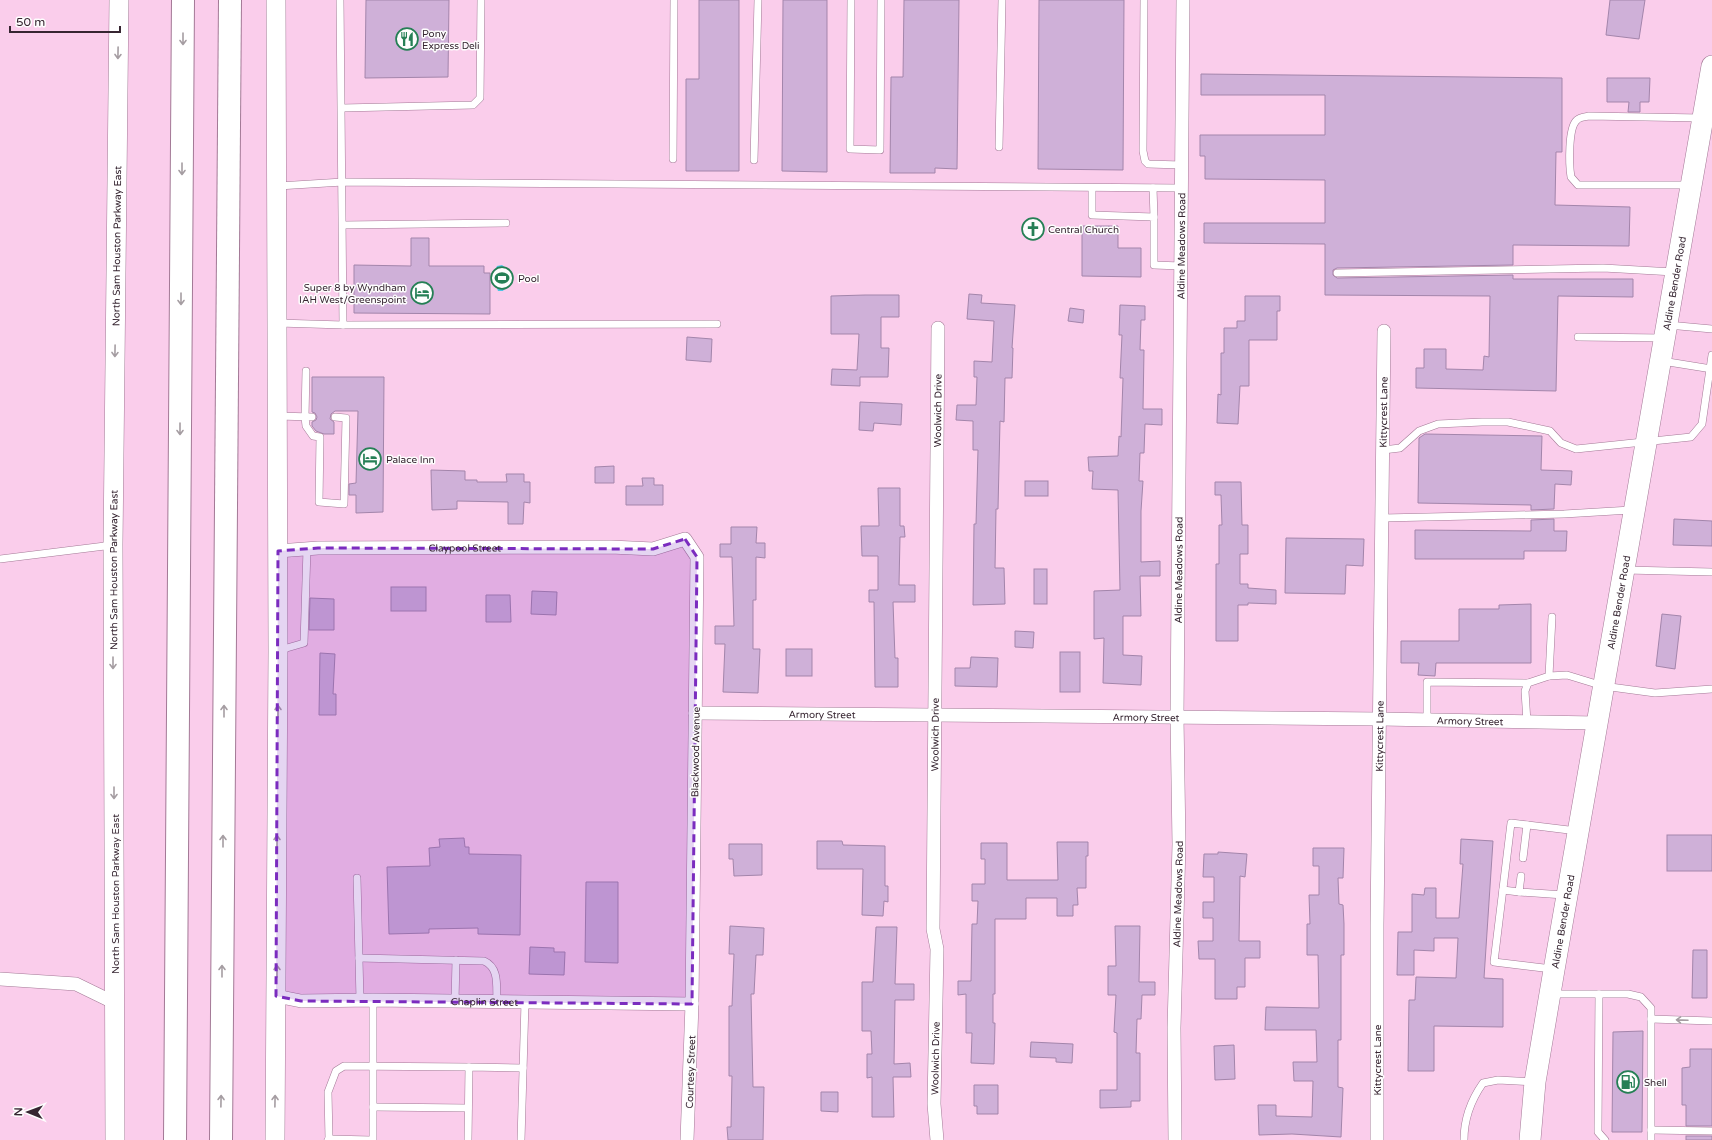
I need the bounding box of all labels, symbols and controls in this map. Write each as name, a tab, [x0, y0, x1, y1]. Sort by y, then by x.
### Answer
scale bar	[10, 8, 120, 34]
text: 50 m	[16, 15, 45, 29]
restaurant icon: Pony Express Deli	[394, 26, 420, 52]
place label: Pony Express Deli	[422, 28, 480, 52]
one-way arrow	[179, 32, 187, 45]
one-way arrow	[114, 46, 122, 59]
one-way arrow	[178, 162, 186, 175]
street label: North Sam Houston Parkway East	[110, 166, 124, 326]
street label: Aldine Meadows Road	[1175, 193, 1188, 300]
church icon: Central Church	[1020, 216, 1046, 242]
place label: Central Church	[1048, 224, 1119, 236]
street label: Aldine Bender Road	[1661, 235, 1689, 331]
sports icon: Pool	[489, 265, 515, 291]
place label: Pool	[518, 273, 539, 285]
hotel icon: Super 8 by Wyndham IAH West/Greenspoint	[409, 280, 435, 306]
place label: Super 8 by Wyndham IAH West/Greenspoint	[299, 282, 406, 306]
one-way arrow	[177, 292, 185, 305]
one-way arrow	[111, 344, 119, 357]
street label: Woolwich Drive	[932, 373, 945, 447]
street label: Kittycrest Lane	[1378, 376, 1390, 448]
one-way arrow	[176, 422, 184, 435]
hotel icon: Palace Inn	[357, 446, 383, 472]
place label: Palace Inn	[386, 454, 435, 466]
street label: North Sam Houston Parkway East	[108, 490, 121, 650]
street label: Aldine Meadows Road	[1173, 517, 1186, 624]
street label: Claypool Street	[429, 542, 501, 555]
street label: Aldine Bender Road	[1605, 555, 1633, 651]
one-way arrow	[109, 656, 117, 669]
street label: Woolwich Drive	[929, 697, 942, 771]
street label: Kittycrest Lane	[1374, 700, 1387, 772]
one-way arrow	[220, 705, 228, 718]
one-way arrow	[274, 705, 282, 718]
street label: Blackwood Avenue	[689, 706, 703, 797]
street label: Armory Street	[788, 709, 856, 721]
street label: Armory Street	[1112, 712, 1180, 724]
street label: Armory Street	[1436, 715, 1504, 728]
one-way arrow	[110, 786, 118, 799]
street label: North Sam Houston Parkway East	[110, 814, 122, 974]
one-way arrow	[219, 835, 227, 848]
one-way arrow	[273, 835, 281, 848]
street label: Aldine Meadows Road	[1171, 841, 1186, 948]
street label: Aldine Bender Road	[1549, 874, 1578, 970]
one-way arrow	[218, 965, 226, 978]
one-way arrow	[273, 965, 281, 978]
street label: Chaplin Street	[451, 996, 518, 1009]
one-way arrow	[1676, 1017, 1689, 1024]
street label: Woolwich Drive	[929, 1021, 943, 1095]
street label: Kittycrest Lane	[1372, 1024, 1384, 1096]
street label: Courtesy Street	[684, 1035, 698, 1109]
fuel station icon: Shell	[1615, 1069, 1641, 1095]
place label: Shell	[1644, 1077, 1667, 1089]
north arrow	[8, 1092, 48, 1132]
one-way arrow	[217, 1095, 225, 1108]
one-way arrow	[271, 1095, 279, 1108]
text: N	[12, 1107, 25, 1116]

